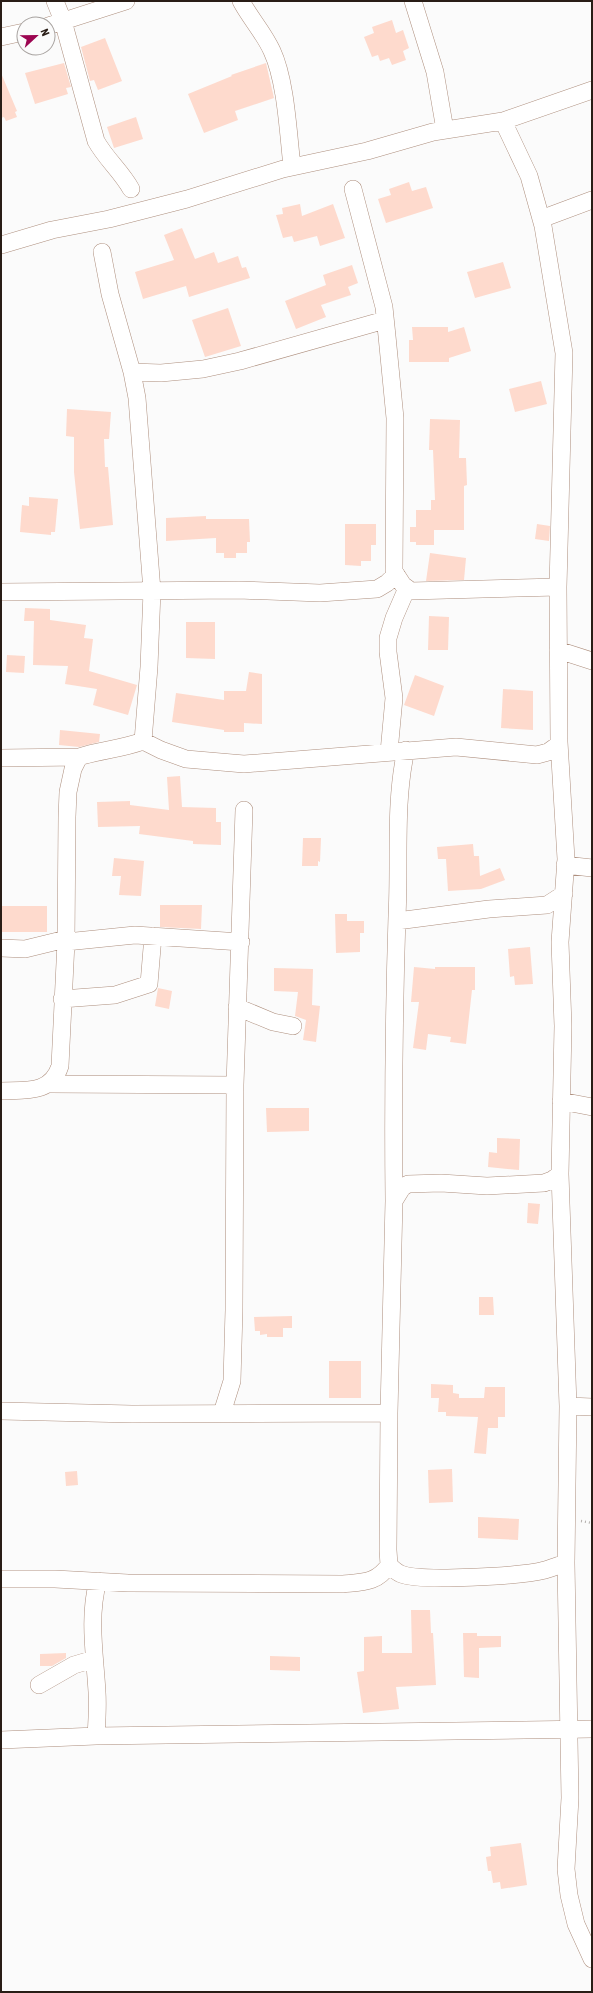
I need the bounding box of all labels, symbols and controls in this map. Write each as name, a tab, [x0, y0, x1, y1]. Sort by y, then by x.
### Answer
north arrow	[16, 16, 56, 56]
text: N	[38, 27, 52, 38]

